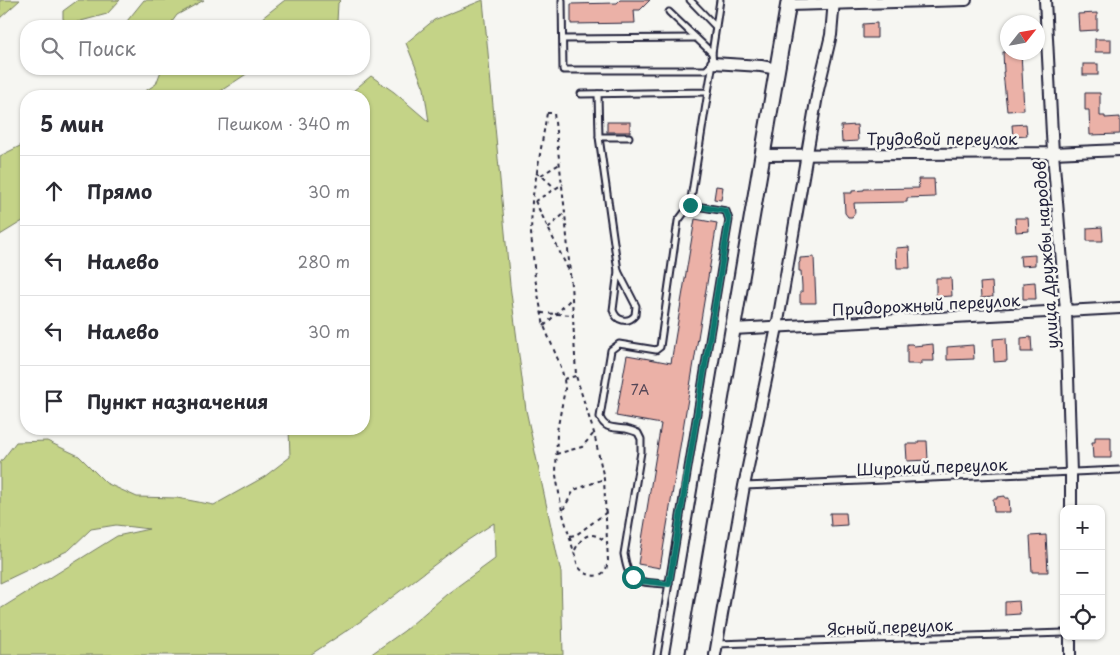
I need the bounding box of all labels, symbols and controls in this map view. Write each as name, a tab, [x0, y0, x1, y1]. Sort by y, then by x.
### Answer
north arrow	[1000, 15, 1045, 60]
search box	[20, 20, 370, 75]
icon: search	[38, 34, 66, 62]
text: Поиск	[78, 34, 136, 62]
text: 5 мин	[40, 107, 104, 139]
text: Пешком · 340 m	[217, 111, 350, 135]
street label: Трудовой переулок	[866, 126, 1018, 150]
street label: улица Дружбы народов	[1026, 160, 1064, 350]
icon: ahead	[40, 177, 68, 205]
text: Прямо	[87, 177, 152, 205]
text: 30 m	[308, 179, 350, 203]
route end	[679, 194, 702, 217]
icon: left	[40, 247, 68, 275]
text: Налево	[87, 247, 159, 275]
text: 280 m	[298, 249, 350, 273]
street label: Придорожный переулок	[831, 287, 1021, 321]
icon: left	[40, 317, 68, 345]
text: Налево	[87, 317, 159, 345]
text: 30 m	[308, 319, 350, 343]
house number: 7А	[631, 379, 650, 400]
icon: arrive	[40, 387, 68, 415]
text: Пункт назначения	[87, 387, 268, 415]
street label: Широкий переулок	[856, 451, 1008, 481]
map controls	[1060, 505, 1105, 640]
button: +	[1060, 505, 1105, 550]
button: −	[1060, 550, 1105, 595]
route start	[622, 566, 645, 589]
button: locate	[1060, 595, 1105, 640]
street label: Ясный переулок	[826, 612, 954, 640]

